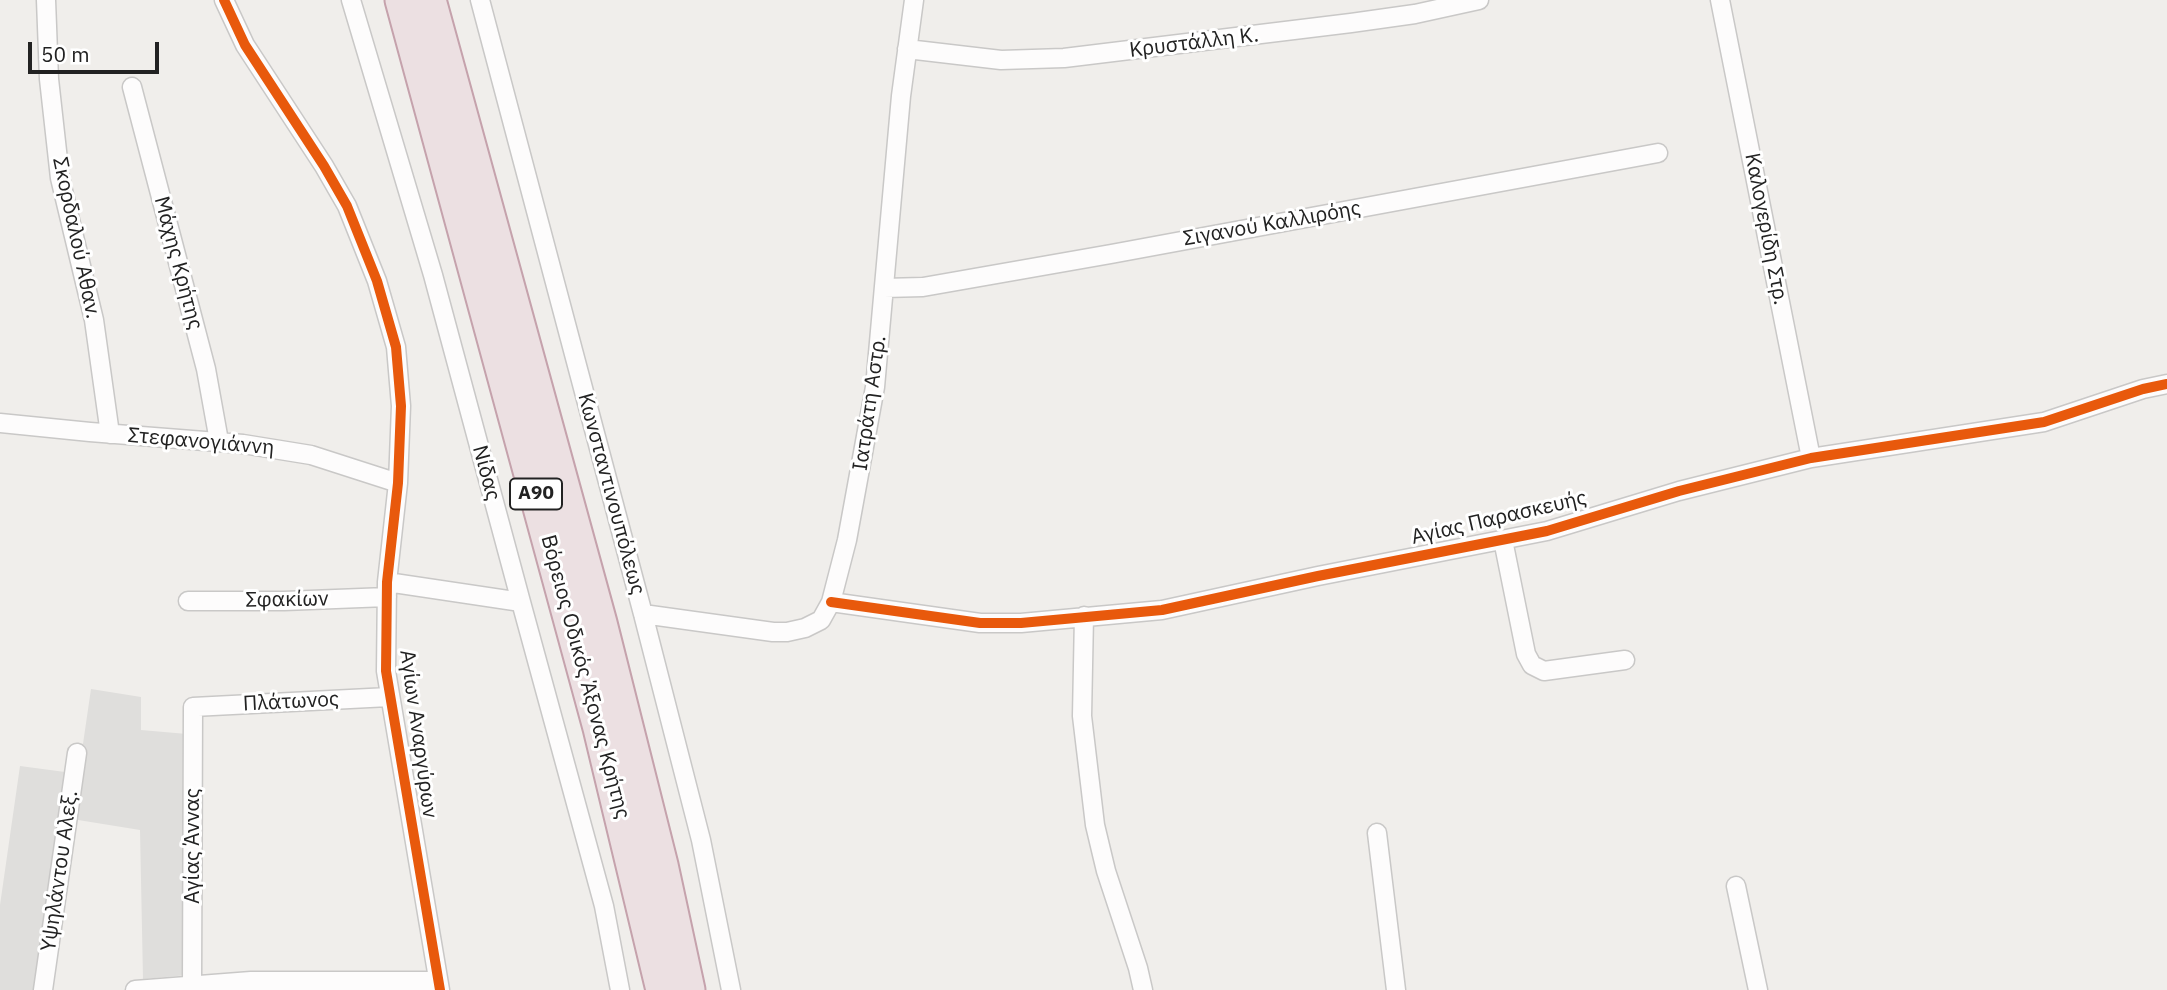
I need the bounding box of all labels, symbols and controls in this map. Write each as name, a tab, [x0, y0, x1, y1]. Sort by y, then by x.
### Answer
street label: Κρυστάλλη Κ.	[1128, 23, 1260, 63]
scale bar	[32, 28, 163, 72]
text: 50 m	[41, 40, 90, 68]
street label: Καλογερίδη Στρ.	[1739, 151, 1793, 307]
street label: Σκορδαλού Αθαν.	[47, 155, 105, 321]
street label: Μάχης Κρήτης	[148, 194, 208, 332]
street label: Σιγανού Καλλιρόης	[1181, 196, 1363, 252]
street label: Ιατράτη Αστρ.	[848, 334, 892, 472]
street label: Κωνσταντινουπόλεως	[572, 390, 650, 598]
street label: Στεφανογιάννη	[127, 423, 275, 461]
street label: Νίδας	[467, 443, 505, 503]
road number: Α90	[510, 478, 562, 509]
street label: Αγίας Παρασκευής	[1409, 486, 1589, 550]
street label: Βόρειος Οδικός Άξονας Κρήτης	[535, 532, 635, 822]
street label: Σφακίων	[245, 587, 329, 613]
street label: Αγίων Αναργύρων	[394, 648, 442, 820]
street label: Πλάτωνος	[242, 687, 340, 717]
street label: Αγίας Άννας	[180, 788, 206, 904]
street label: Υψηλάντου Αλεξ.	[36, 789, 84, 953]

